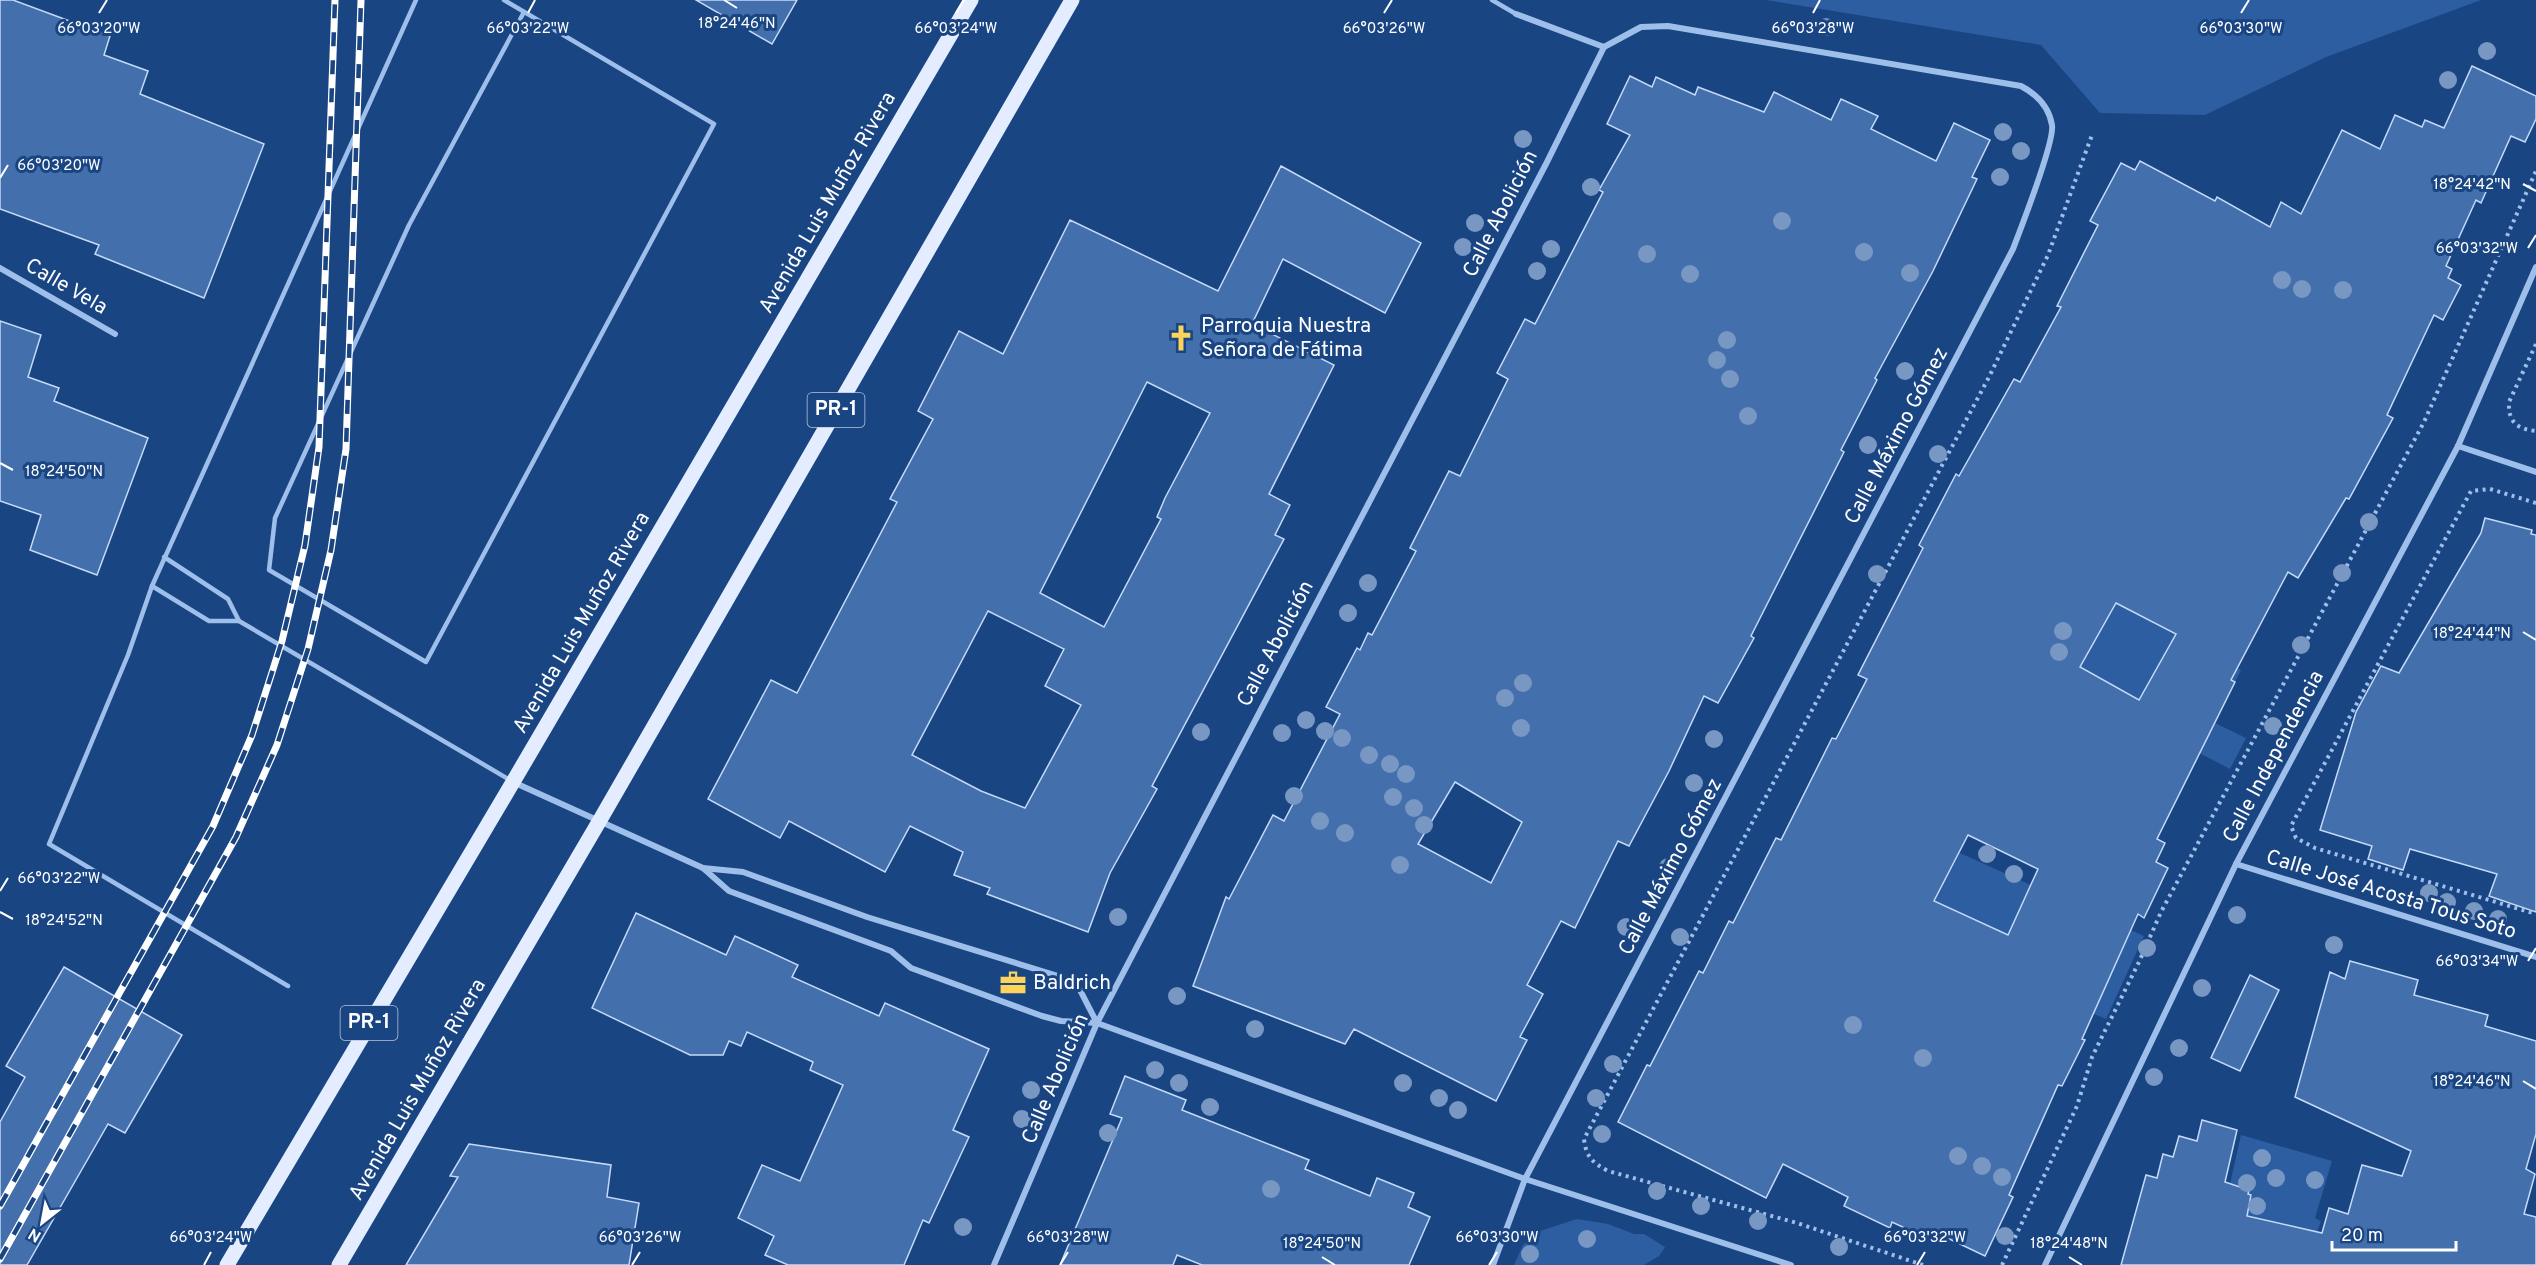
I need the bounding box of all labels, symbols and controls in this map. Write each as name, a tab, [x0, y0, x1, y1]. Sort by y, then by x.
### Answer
text: 18°24'46"N	[698, 15, 776, 34]
text: 66°03'20"W	[57, 20, 141, 39]
text: 66°03'22"W	[487, 20, 569, 39]
text: 66°03'24"W	[915, 20, 997, 39]
text: 66°03'26"W	[1343, 20, 1425, 39]
text: 66°03'28"W	[1772, 20, 1854, 39]
text: 66°03'30"W	[2199, 20, 2283, 39]
street label: Avenida Luis Muñoz Rivera	[753, 87, 903, 319]
street label: Calle Abolición	[1457, 146, 1545, 282]
text: 66°03'20"W	[17, 157, 101, 176]
text: 18°24'42"N	[2433, 176, 2511, 195]
text: 66°03'32"W	[2436, 240, 2518, 259]
street label: Calle Vela	[20, 253, 112, 321]
place label: Parroquia Nuestra Señora de Fátima	[1201, 313, 1371, 364]
church icon: Parroquia Nuestra Señora de Fátima	[1166, 323, 1196, 353]
street label: Calle Máximo Gómez	[1839, 343, 1955, 529]
road number: PR-1	[808, 393, 864, 427]
text: 18°24'50"N	[25, 463, 103, 482]
street label: Avenida Luis Muñoz Rivera	[507, 507, 657, 739]
street label: Calle Abolición	[1231, 576, 1321, 712]
text: 18°24'44"N	[2433, 625, 2511, 644]
street label: Calle Independencia	[2217, 666, 2331, 848]
street label: Calle Máximo Gómez	[1613, 774, 1729, 960]
street label: Calle José Acosta Tous Soto	[2263, 844, 2519, 946]
text: 66°03'22"W	[18, 870, 100, 889]
text: 18°24'52"N	[25, 912, 103, 931]
text: 66°03'34"W	[2436, 953, 2518, 972]
office icon: Baldrich	[998, 968, 1028, 998]
place label: Baldrich	[1033, 970, 1111, 997]
street label: Avenida Luis Muñoz Rivera	[343, 974, 493, 1206]
road number: PR-1	[340, 1006, 398, 1040]
street label: Calle Abolición	[1016, 1010, 1096, 1148]
text: 18°24'46"N	[2433, 1073, 2511, 1092]
north arrow	[12, 1193, 72, 1253]
scale bar	[2332, 1214, 2456, 1252]
text: N	[25, 1223, 45, 1246]
text: 20 m	[2341, 1225, 2383, 1248]
text: 66°03'24"W	[170, 1229, 252, 1248]
text: 66°03'26"W	[599, 1229, 681, 1248]
text: 66°03'28"W	[1027, 1229, 1109, 1248]
text: 66°03'30"W	[1455, 1229, 1539, 1248]
text: 66°03'32"W	[1884, 1229, 1966, 1248]
text: 18°24'50"N	[1283, 1235, 1361, 1254]
text: 18°24'48"N	[2030, 1235, 2108, 1254]

